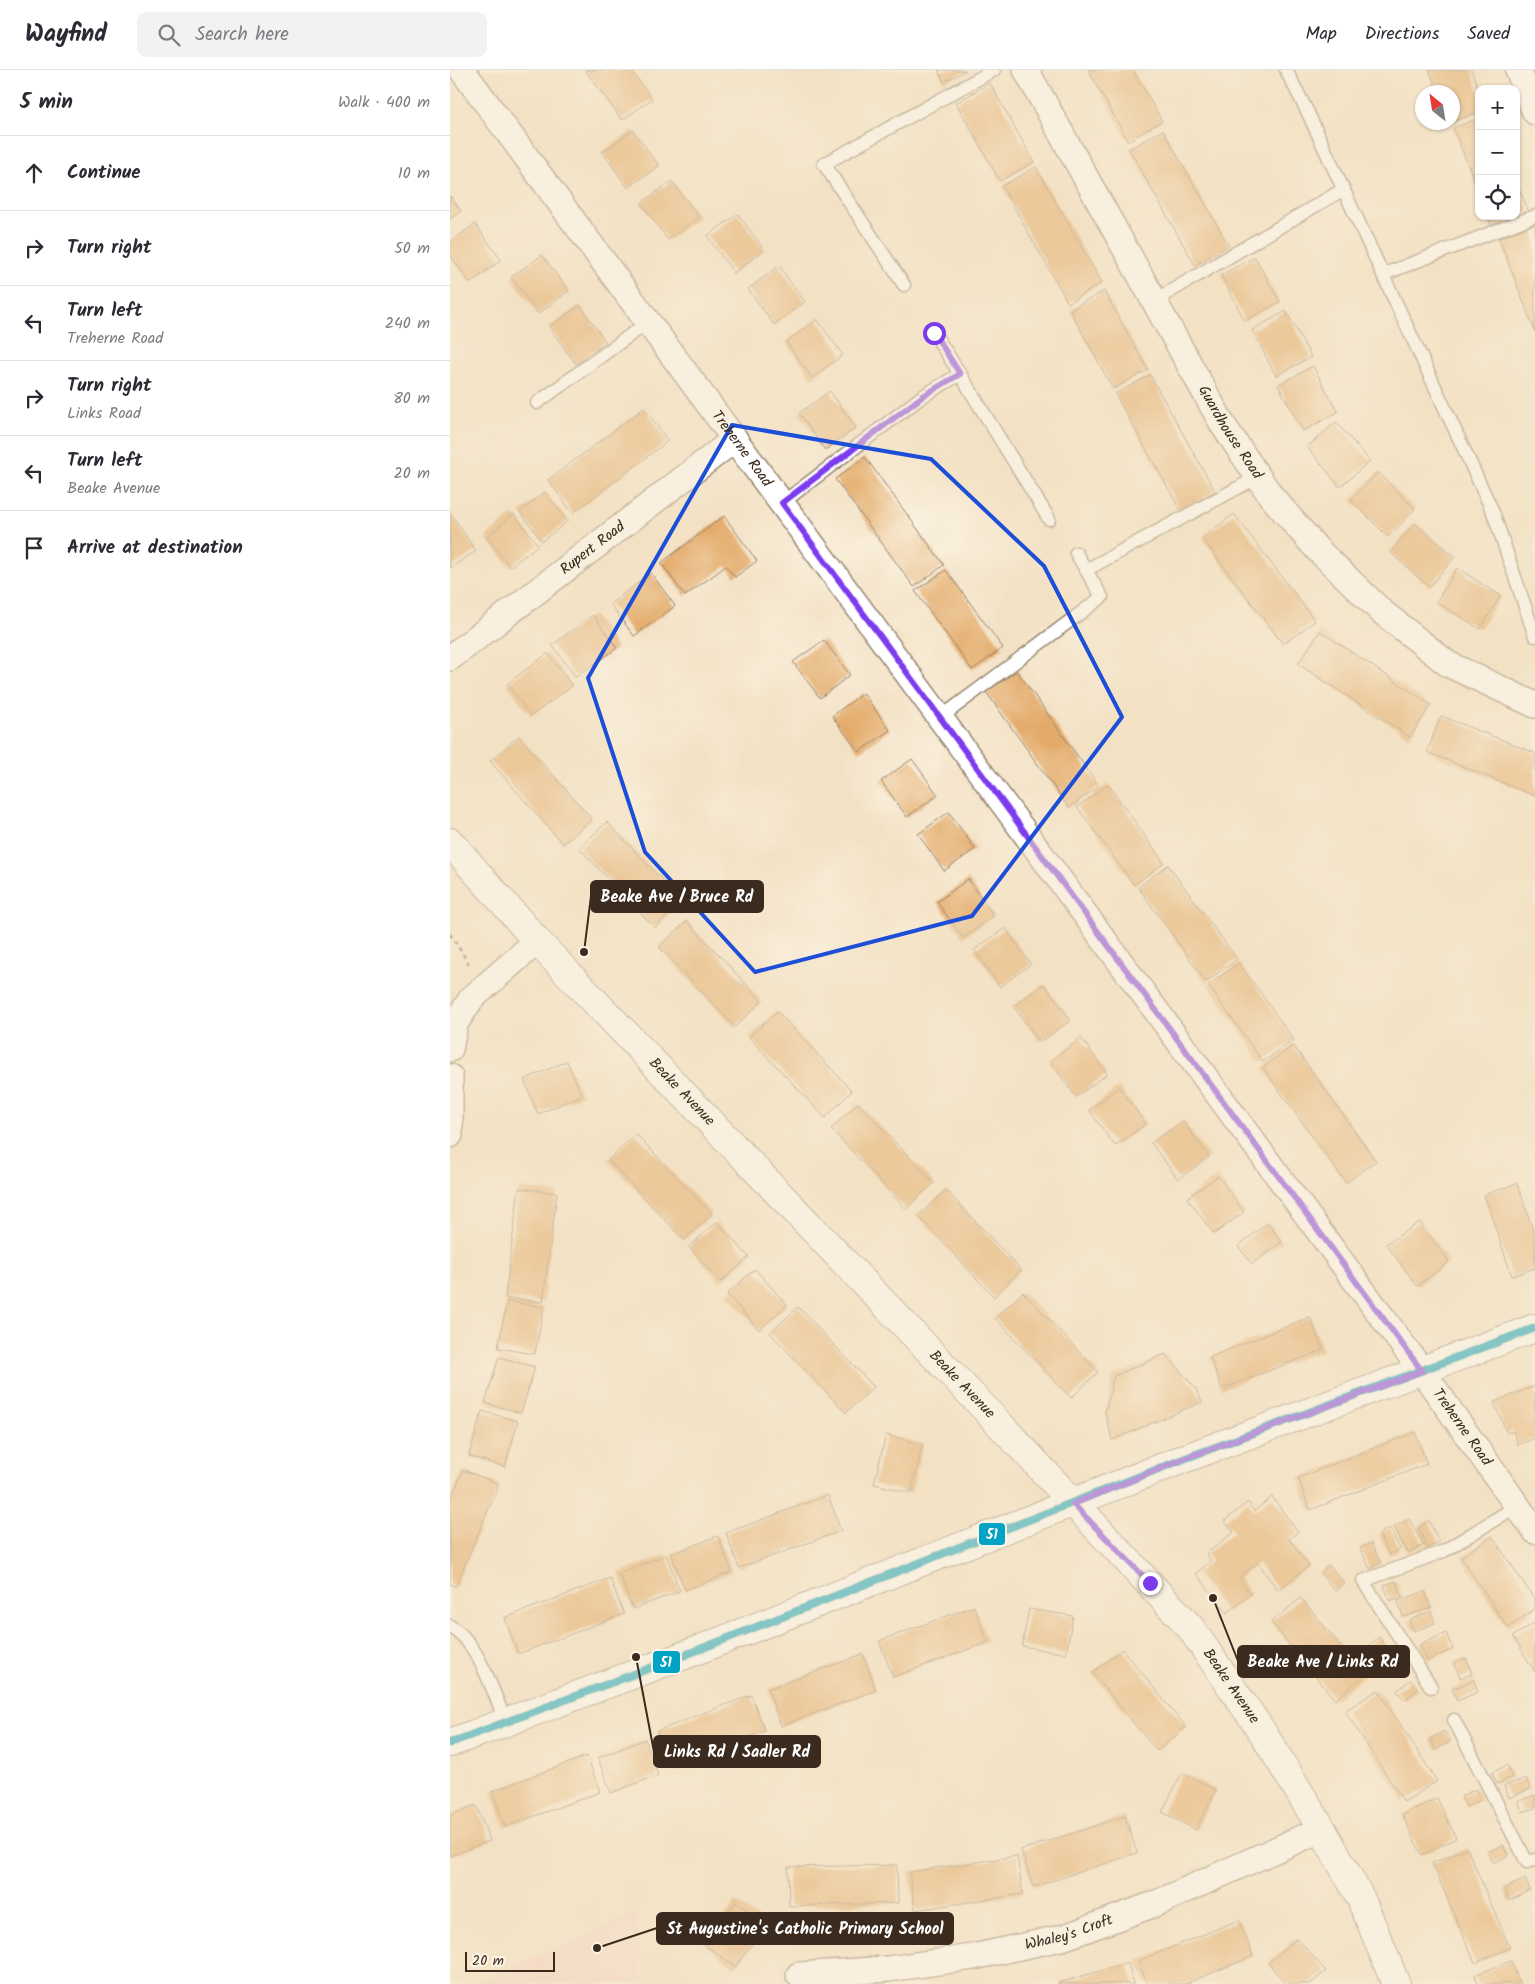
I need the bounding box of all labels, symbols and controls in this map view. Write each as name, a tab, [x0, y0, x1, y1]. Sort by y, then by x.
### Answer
search box	[137, 12, 487, 57]
text: Wayfind	[25, 15, 107, 54]
text: Search here	[195, 20, 289, 50]
text: Map	[1305, 20, 1337, 49]
text: Directions	[1365, 20, 1439, 49]
text: Saved	[1467, 20, 1510, 49]
icon: search	[155, 21, 183, 49]
north arrow	[1415, 85, 1460, 130]
map controls	[1475, 85, 1520, 220]
button: +	[1475, 85, 1520, 130]
text: 5 min	[20, 86, 73, 119]
text: Walk · 400 m	[338, 90, 430, 115]
button: −	[1475, 130, 1520, 175]
text: Continue	[67, 158, 140, 188]
icon: ahead	[20, 159, 48, 187]
text: 10 m	[398, 161, 430, 186]
button: locate	[1475, 175, 1520, 220]
text: Turn right	[67, 233, 152, 263]
icon: right	[20, 234, 48, 262]
text: 50 m	[394, 236, 430, 261]
text: Turn left	[67, 296, 142, 326]
icon: left	[20, 309, 48, 337]
text: 240 m	[385, 311, 430, 336]
route start	[923, 322, 946, 345]
text: Treherne Road	[67, 326, 163, 351]
text: Turn right	[67, 371, 152, 401]
street label: Guardhouse Road	[1191, 381, 1269, 485]
icon: right	[20, 384, 48, 412]
text: 80 m	[393, 386, 430, 411]
text: Links Road	[67, 401, 141, 426]
street label: Treherne Road	[705, 405, 778, 493]
text: Turn left	[67, 446, 142, 476]
icon: left	[20, 459, 48, 487]
text: 20 m	[394, 461, 430, 486]
text: Beake Avenue	[67, 476, 160, 501]
street label: Rupert Road	[555, 515, 631, 581]
text: Arrive at destination	[67, 533, 243, 563]
icon: arrive	[20, 534, 48, 562]
callout: Beake Ave / Bruce Rd	[591, 881, 763, 912]
text: Beake Ave / Bruce Rd	[601, 885, 754, 910]
street label: Beake Avenue	[643, 1052, 721, 1132]
street label: Beake Avenue	[923, 1345, 1001, 1425]
street label: Treherne Road	[1426, 1384, 1498, 1472]
line badge: 51	[978, 1522, 1006, 1546]
text: 51	[985, 1524, 998, 1546]
route end	[1139, 1572, 1162, 1595]
street label: Beake Avenue	[1196, 1644, 1266, 1729]
callout: Beake Ave / Links Rd	[1238, 1646, 1409, 1677]
line badge: 51	[652, 1650, 681, 1674]
text: Beake Ave / Links Rd	[1248, 1650, 1399, 1675]
text: 51	[659, 1652, 672, 1674]
callout: Links Rd / Sadler Rd	[654, 1736, 820, 1767]
text: Links Rd / Sadler Rd	[664, 1740, 810, 1765]
street label: Whaley's Croft	[1023, 1908, 1117, 1957]
callout: St Augustine's Catholic Primary School	[657, 1913, 953, 1944]
text: St Augustine's Catholic Primary School	[667, 1917, 944, 1942]
scale bar	[465, 1949, 555, 1972]
text: 20 m	[472, 1950, 504, 1972]

